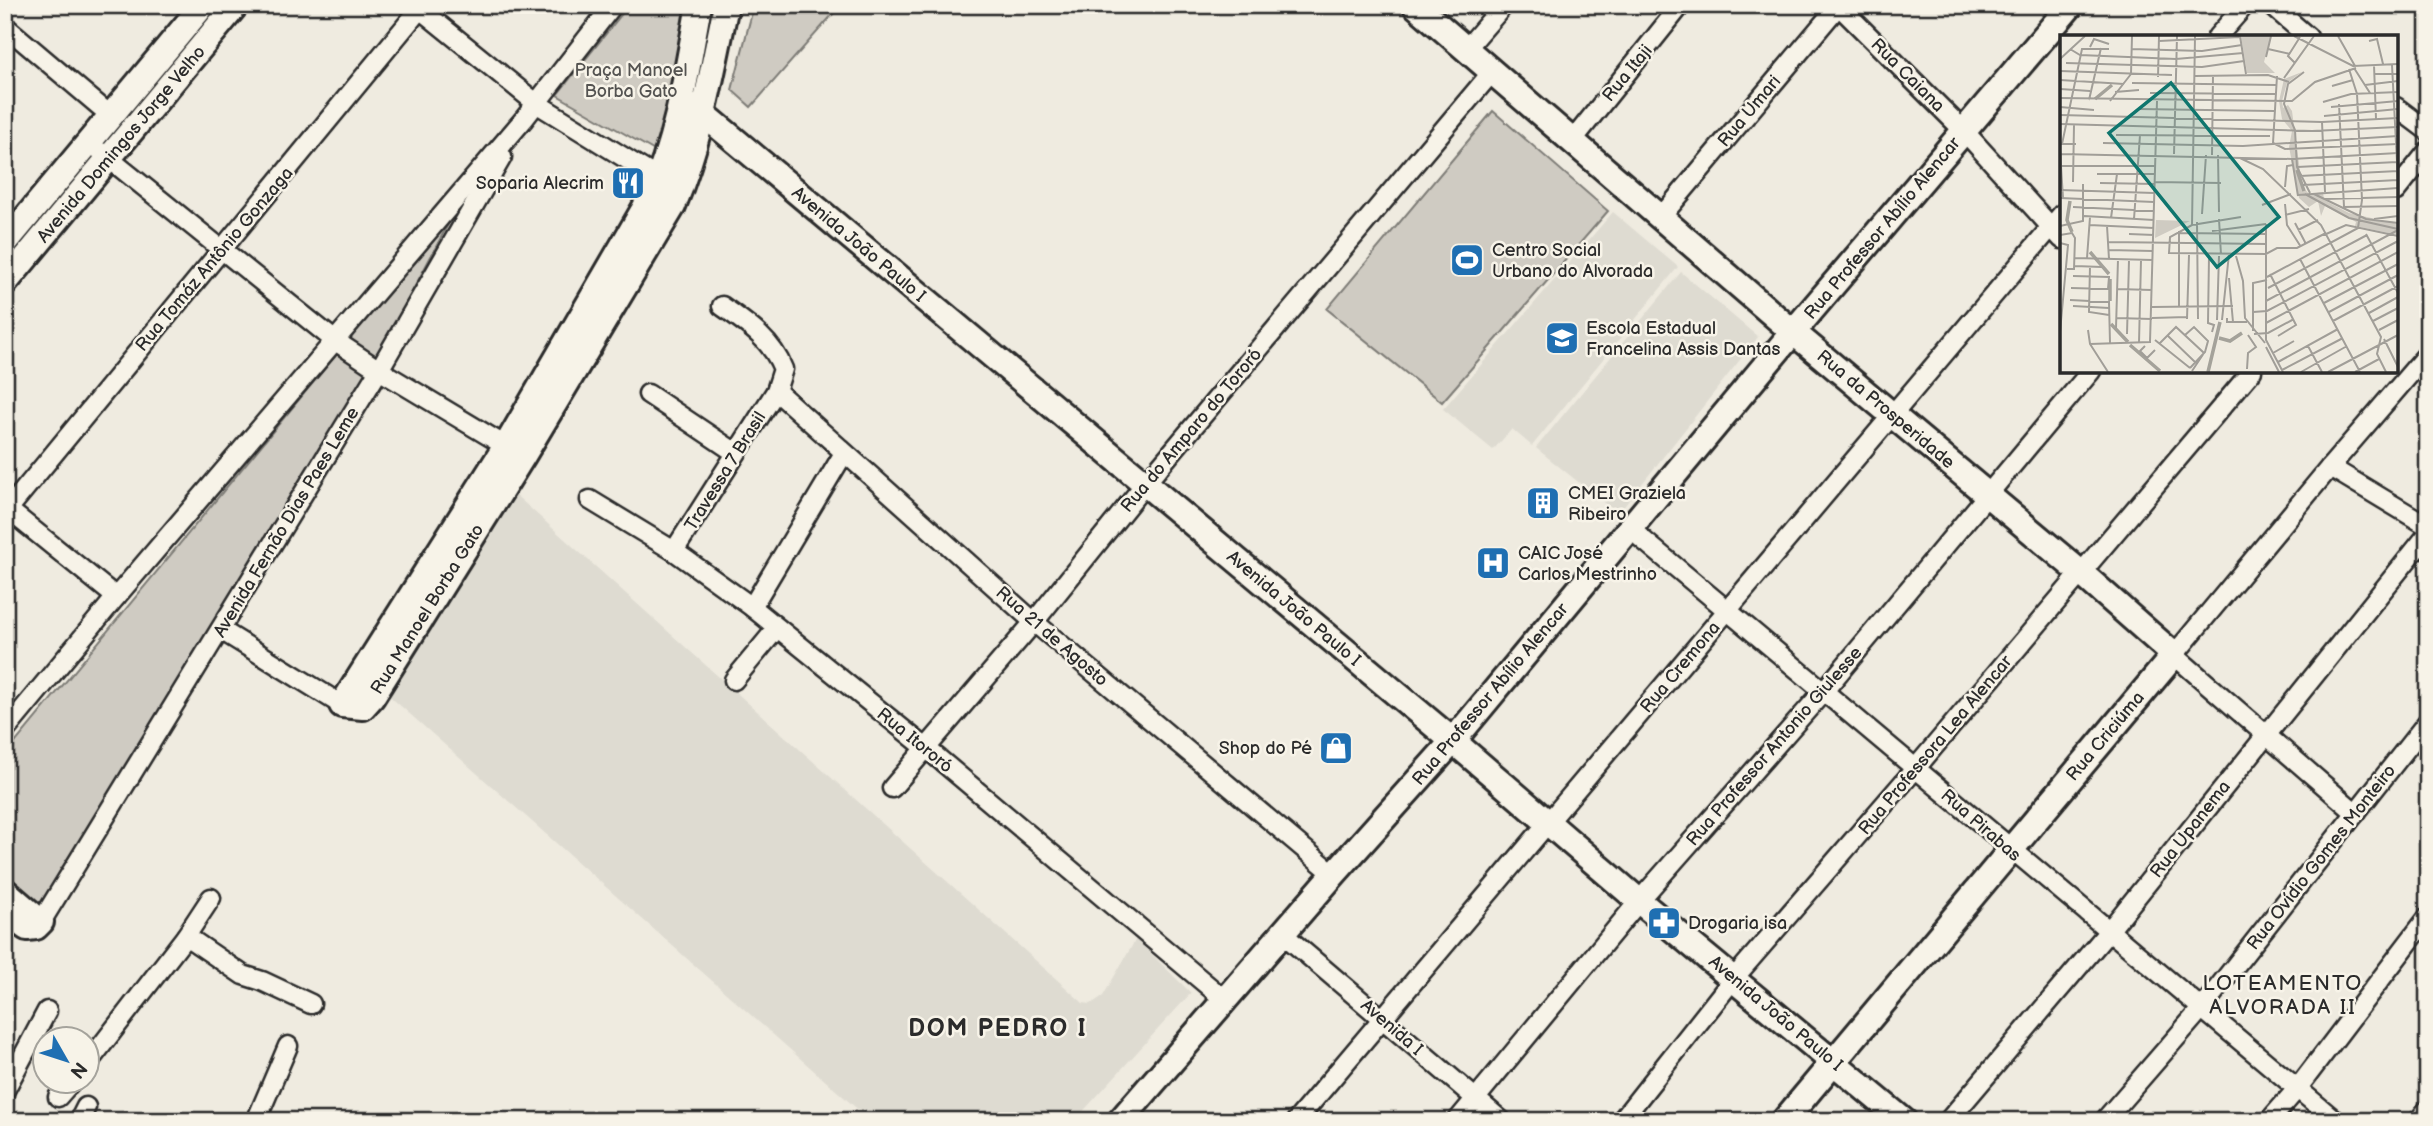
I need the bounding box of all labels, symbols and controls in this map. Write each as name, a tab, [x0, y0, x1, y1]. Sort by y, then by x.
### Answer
street label: Rua Caiana	[1866, 34, 1949, 117]
inset map	[2060, 35, 2398, 373]
street label: Rua Itaji	[1598, 41, 1657, 106]
street label: Avenida Domingos Jorge Velho	[33, 42, 210, 247]
park label: Praça Manoel Borba Gato	[574, 60, 688, 102]
street label: Rua Umari	[1713, 71, 1785, 151]
street label: Rua Professor Abílio Alencar	[1800, 133, 1965, 324]
street label: Rua Tomáz Antônio Gonzaga	[131, 163, 298, 356]
restaurant icon: Soparia Alecrim	[609, 164, 647, 202]
place label: Soparia Alecrim	[476, 173, 604, 194]
street label: Avenida João Paulo I	[787, 182, 930, 307]
place label: Centro Social Urbano do Alvorada	[1492, 240, 1653, 282]
sports icon: Centro Social Urbano do Alvorada	[1448, 241, 1486, 279]
place label: Escola Estadual Francelina Assis Dantas	[1586, 318, 1780, 360]
school or university icon: Escola Estadual Francelina Assis Dantas	[1543, 319, 1581, 357]
street label: Rua do Amparo do Tororó	[1117, 344, 1266, 517]
street label: Rua da Prosperidade	[1813, 346, 1959, 473]
street label: Avenida Fernão Dias Paes Leme	[209, 403, 364, 641]
street label: Travessa 7 Brasil	[680, 408, 770, 535]
place label: CMEI Graziela Ribeiro	[1568, 483, 1686, 525]
building icon: CMEI Graziela Ribeiro	[1524, 484, 1562, 522]
street label: Rua Manoel Borba Gato	[366, 520, 488, 698]
place label: CAIC José Carlos Mestrinho	[1518, 543, 1657, 585]
hospital icon: CAIC José Carlos Mestrinho	[1474, 544, 1512, 582]
street label: Avenida João Paulo I	[1222, 546, 1365, 671]
street label: Rua 21 de Agosto	[991, 582, 1112, 691]
street label: Rua Professor Abílio Alencar	[1408, 599, 1573, 790]
street label: Rua Cremona	[1636, 617, 1725, 717]
street label: Rua Professor Antonio Giulesse	[1682, 642, 1867, 850]
street label: Rua Professora Lea Alencar	[1854, 651, 2017, 839]
street label: Rua Criciúma	[2062, 687, 2149, 785]
street label: Rua Itororó	[873, 703, 957, 777]
shop icon: Shop do Pé	[1317, 729, 1355, 767]
place label: Shop do Pé	[1219, 738, 1312, 759]
street label: Rua Ovídio Gomes Monteiro	[2243, 760, 2400, 954]
street label: Rua Upanema	[2146, 777, 2235, 882]
street label: Rua Pirabas	[1936, 785, 2025, 866]
pharmacy icon: Drogaria isa	[1645, 904, 1683, 942]
place label: Drogaria isa	[1688, 913, 1787, 934]
street label: Avenida João Paulo I	[1704, 951, 1847, 1076]
district label: LOTEAMENTO ALVORADA II	[2203, 971, 2363, 1020]
street label: Avenida I	[1356, 995, 1427, 1060]
district label: DOM PEDRO I	[908, 1014, 1088, 1043]
north arrow	[32, 1024, 102, 1094]
text: N	[65, 1057, 91, 1083]

